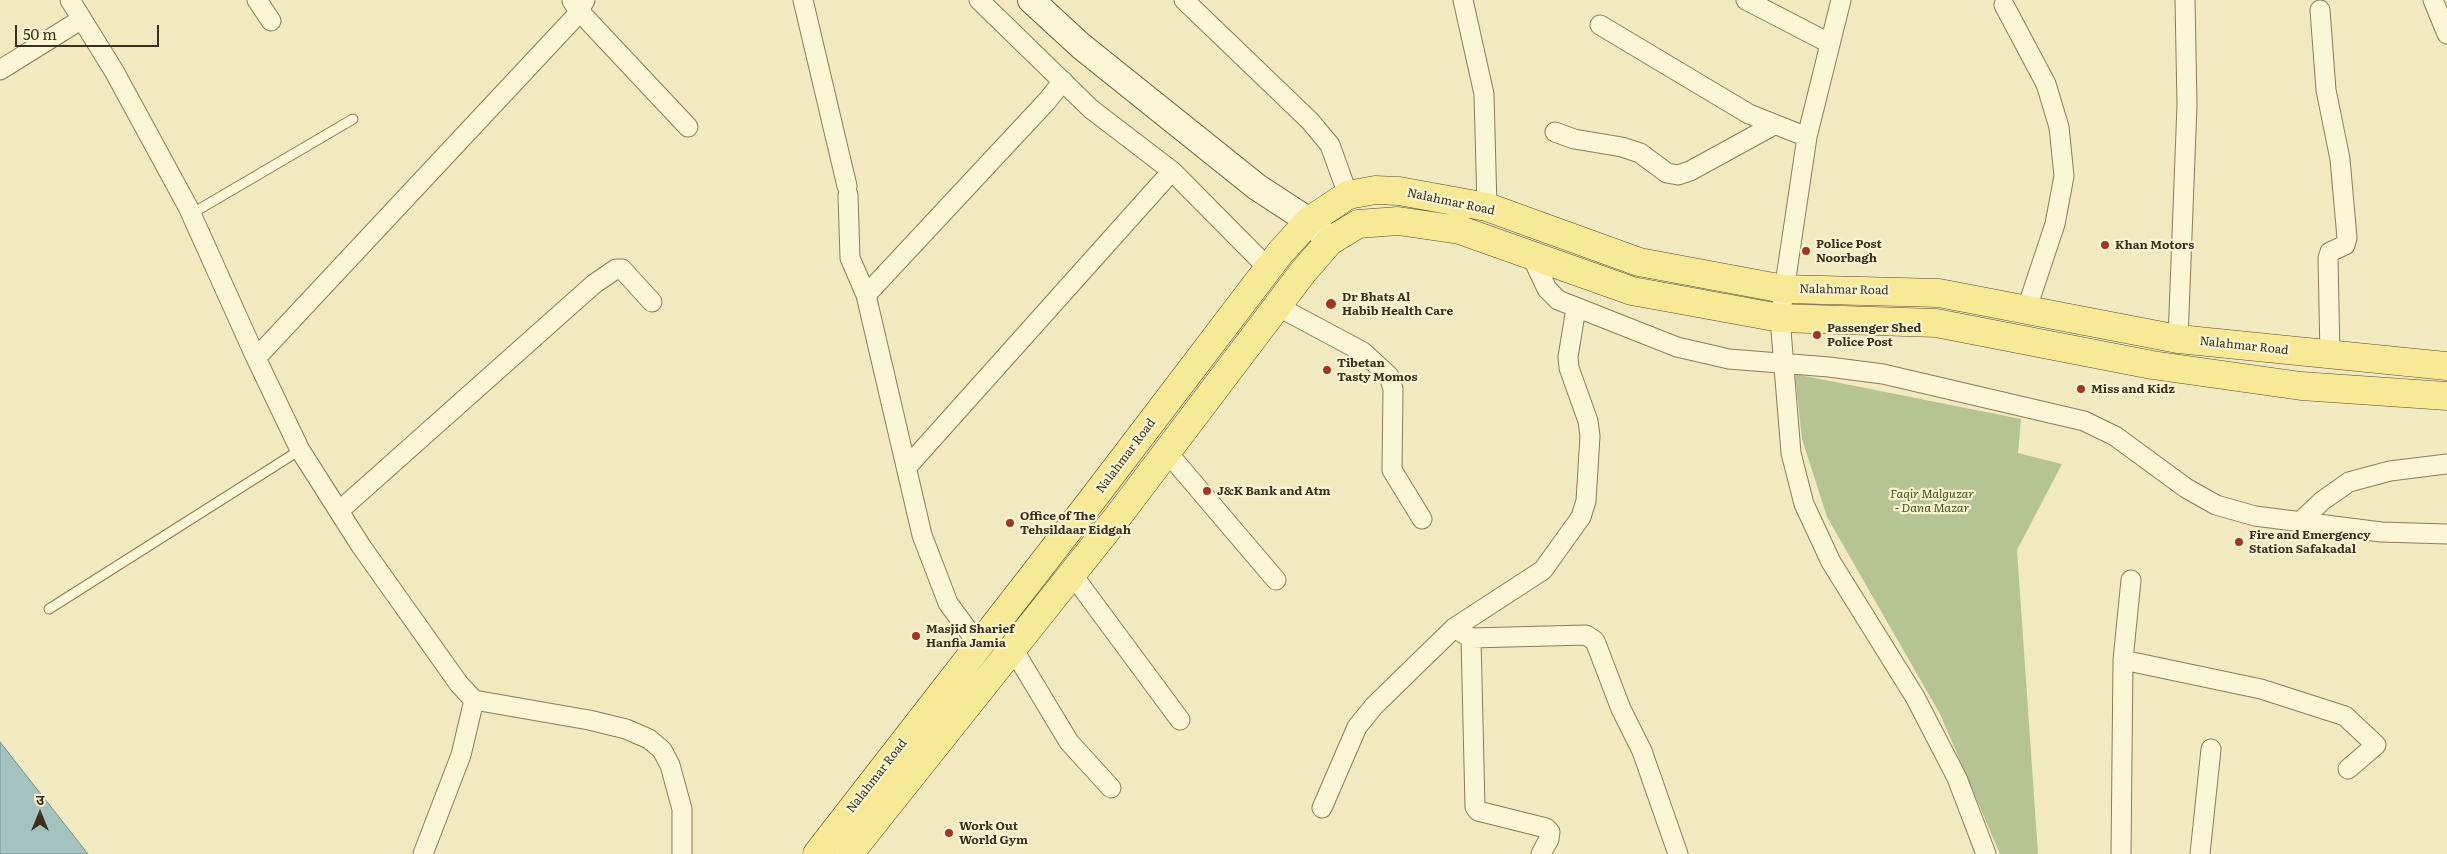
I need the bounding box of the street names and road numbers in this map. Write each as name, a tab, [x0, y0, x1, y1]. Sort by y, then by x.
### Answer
street label: Nalahmar Road	[1406, 186, 1496, 218]
street label: Nalahmar Road	[1799, 282, 1889, 298]
street label: Nalahmar Road	[2199, 334, 2289, 358]
street label: Nalahmar Road	[1093, 416, 1159, 496]
street label: Nalahmar Road	[844, 736, 910, 816]

